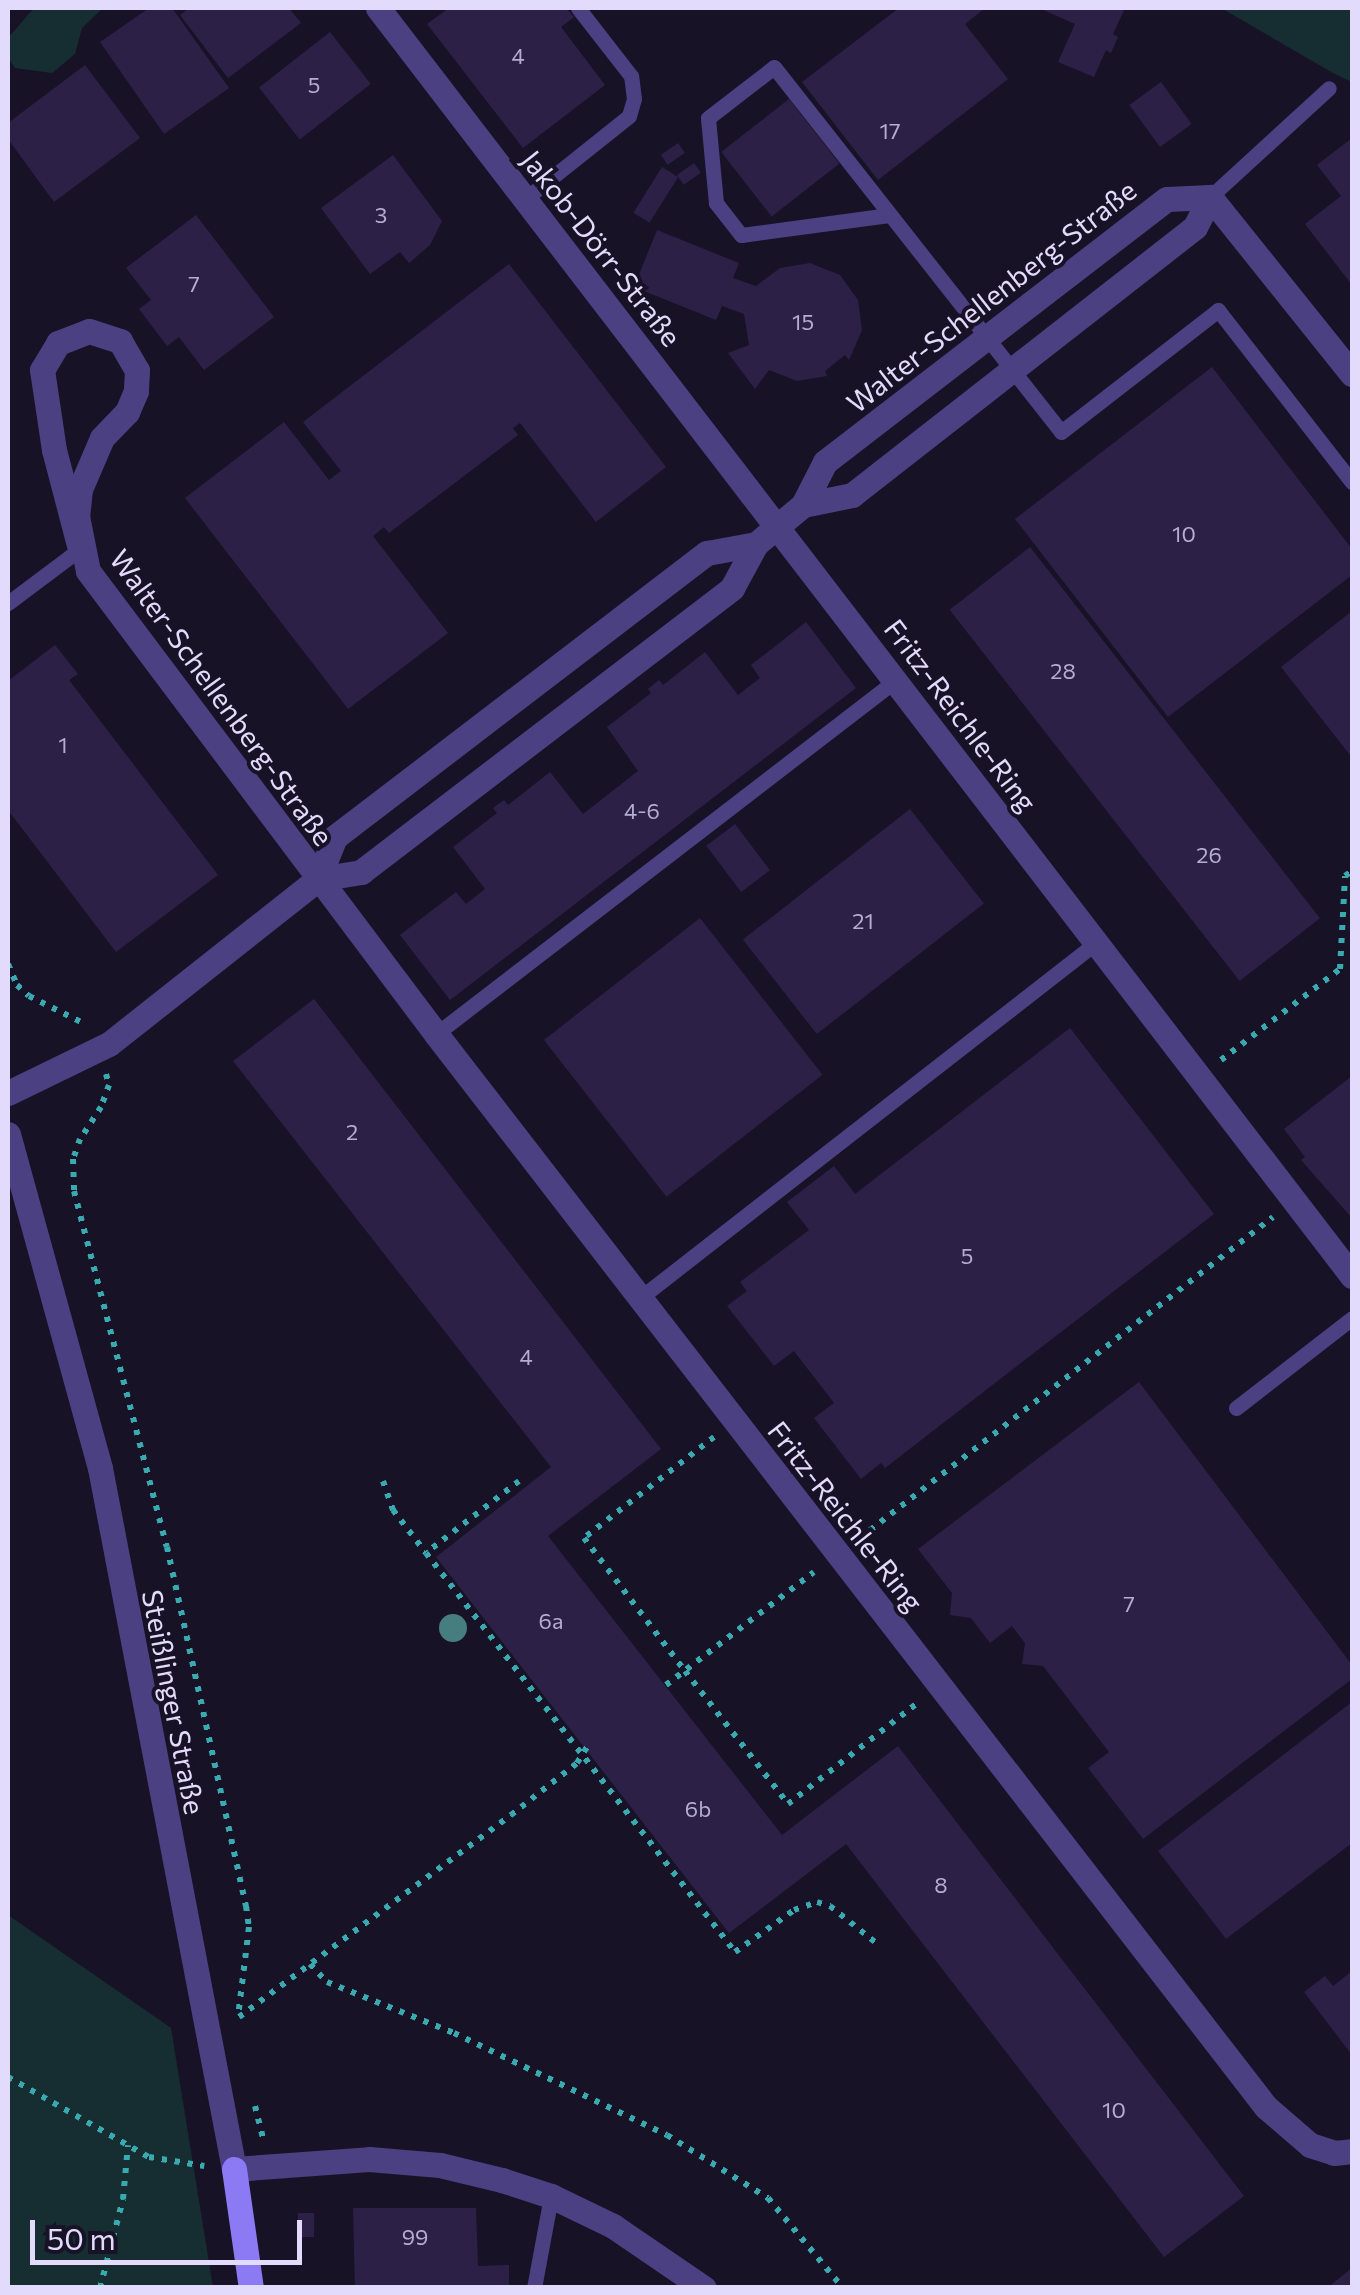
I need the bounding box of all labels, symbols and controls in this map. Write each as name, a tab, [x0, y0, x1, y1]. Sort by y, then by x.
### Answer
house number: 4	[511, 43, 525, 69]
house number: 5	[308, 72, 320, 98]
house number: 17	[879, 118, 901, 144]
street label: Jakob-Dörr-Straße	[515, 144, 689, 352]
street label: Walter-Schellenberg-Straße	[840, 173, 1142, 419]
house number: 3	[375, 202, 387, 228]
house number: 7	[188, 271, 200, 297]
house number: 15	[792, 309, 814, 335]
house number: 10	[1172, 521, 1196, 547]
street label: Walter-Schellenberg-Straße	[103, 542, 341, 852]
street label: Fritz-Reichle-Ring	[878, 612, 1044, 818]
house number: 28	[1050, 658, 1076, 684]
house number: 1	[58, 732, 68, 758]
house number: 4-6	[624, 798, 660, 824]
house number: 26	[1196, 842, 1222, 868]
house number: 21	[852, 908, 874, 934]
house number: 2	[346, 1119, 358, 1145]
house number: 5	[961, 1243, 973, 1269]
house number: 4	[519, 1344, 533, 1370]
street label: Fritz-Reichle-Ring	[761, 1414, 931, 1618]
street label: Steißlinger Straße	[136, 1587, 212, 1817]
house number: 7	[1123, 1591, 1135, 1617]
house number: 6a	[539, 1608, 563, 1634]
house number: 6b	[685, 1796, 711, 1822]
house number: 8	[934, 1872, 948, 1898]
house number: 10	[1102, 2097, 1126, 2123]
scale bar	[35, 2200, 308, 2262]
text: 50 m	[47, 2219, 116, 2256]
house number: 99	[402, 2224, 428, 2250]

